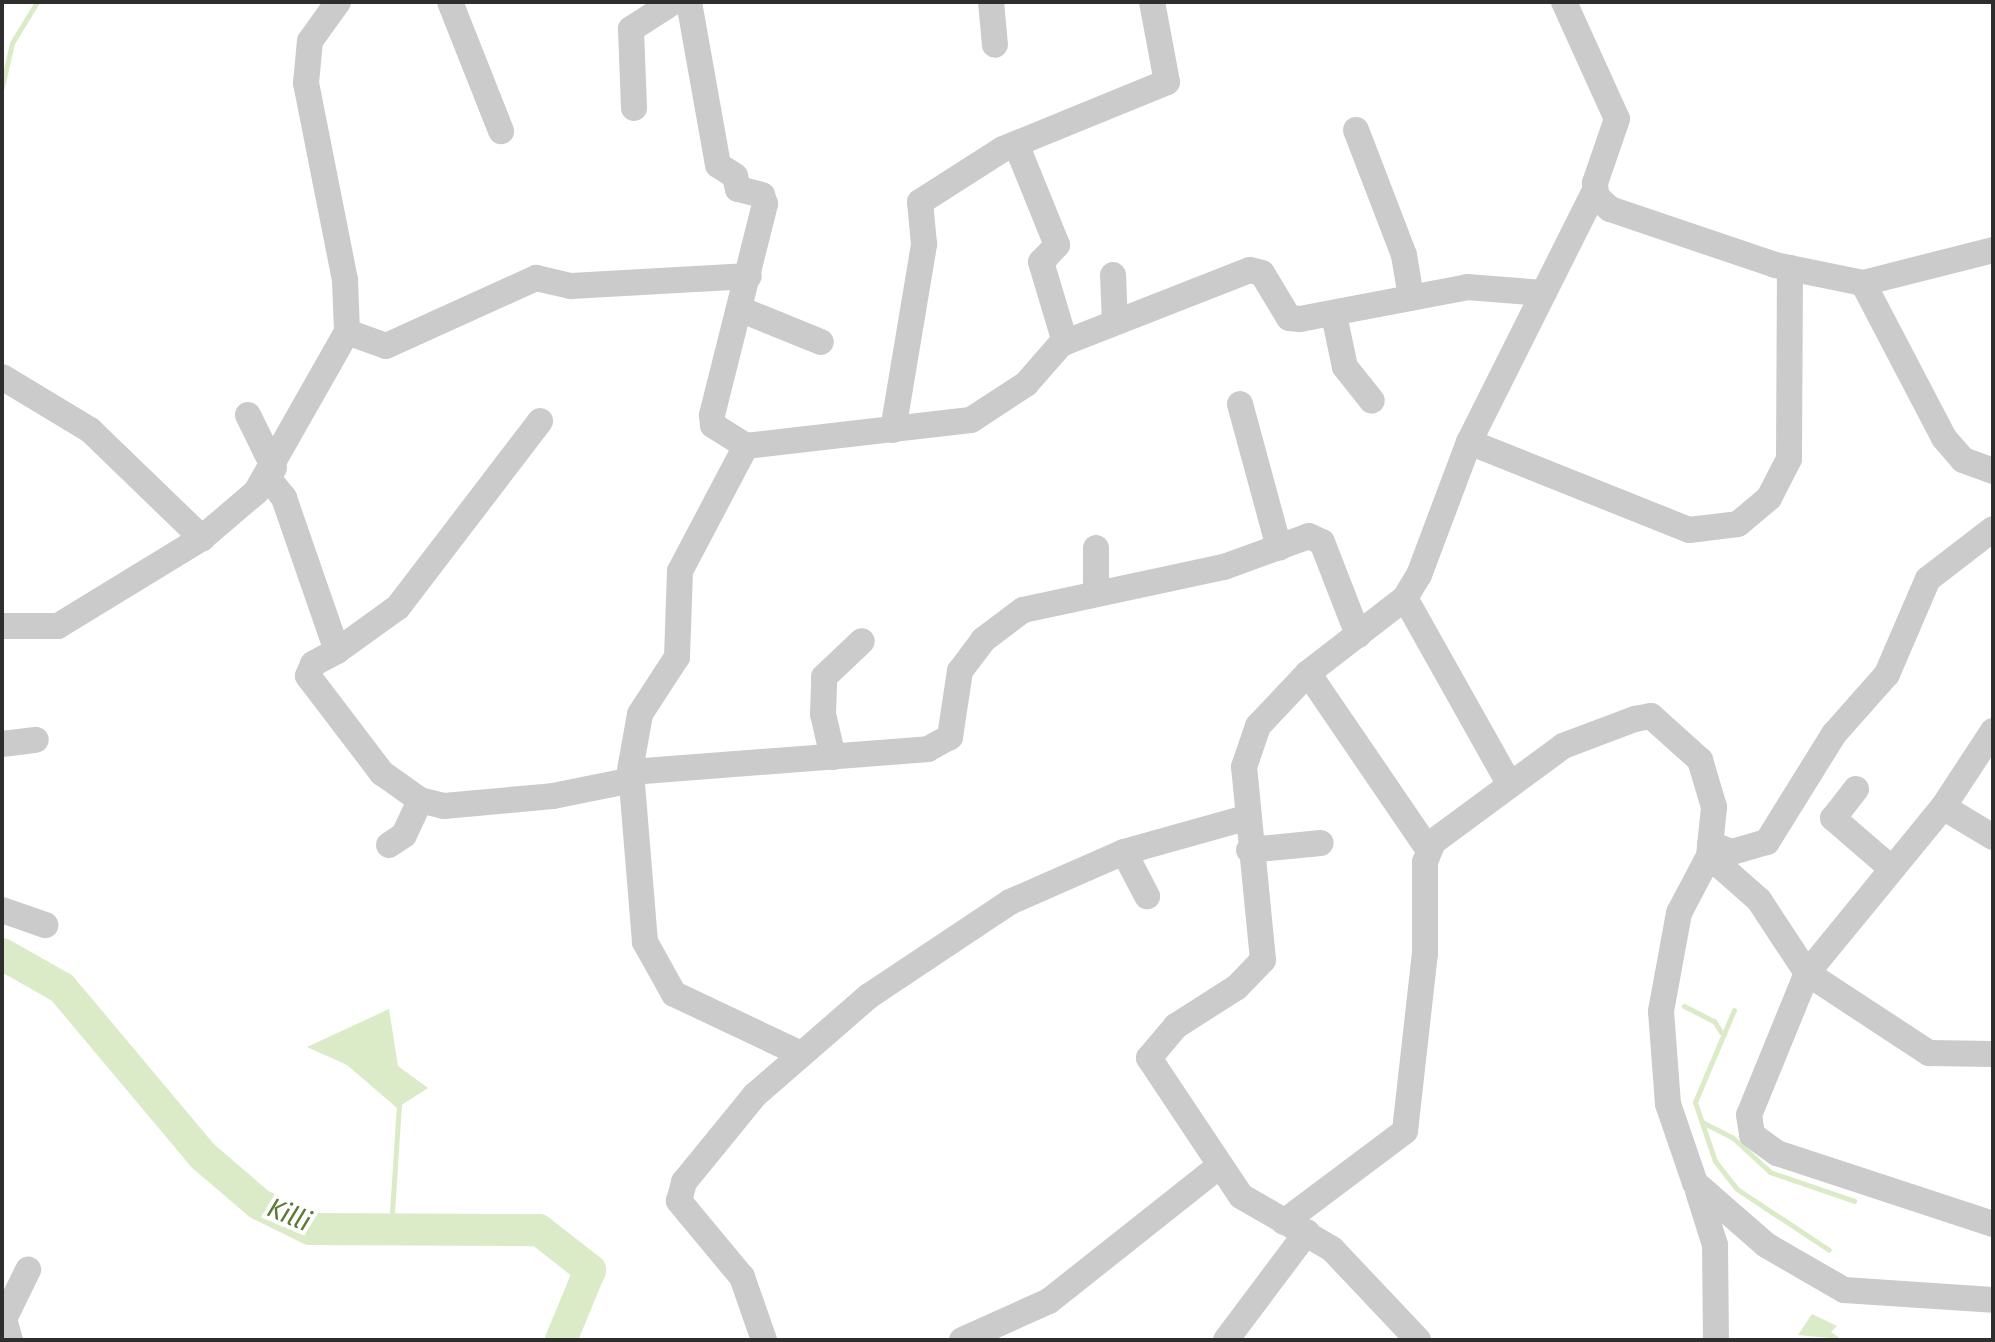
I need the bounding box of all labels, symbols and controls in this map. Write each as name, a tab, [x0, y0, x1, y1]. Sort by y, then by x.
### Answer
water label: Killi	[262, 1191, 316, 1239]

